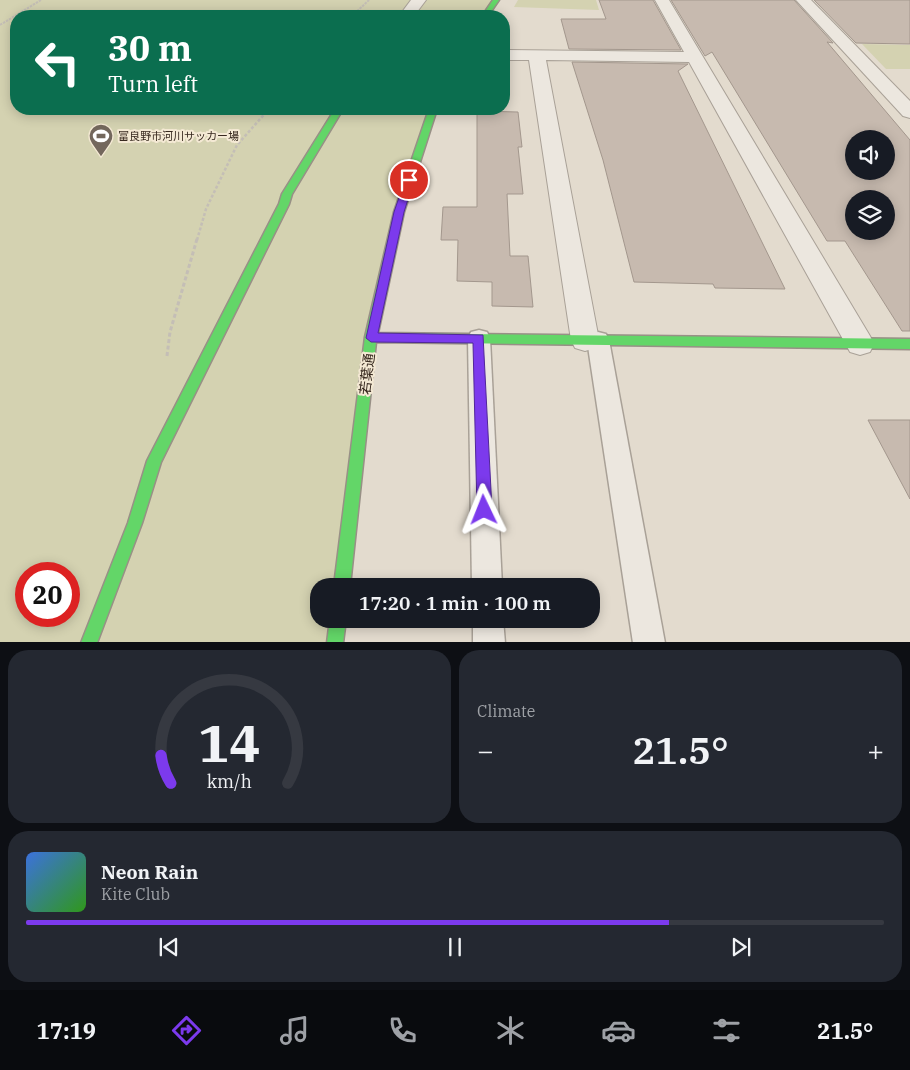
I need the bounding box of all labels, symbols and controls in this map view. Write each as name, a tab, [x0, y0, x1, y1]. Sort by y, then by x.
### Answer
text: 30 m	[108, 25, 192, 71]
icon: left	[25, 30, 90, 95]
text: Turn left	[108, 69, 198, 98]
sports icon: 富良野市河川サッカー場	[88, 123, 114, 157]
place label: 富良野市河川サッカー場	[118, 129, 239, 143]
map controls	[845, 130, 895, 240]
button: sound	[845, 130, 895, 180]
pin	[388, 159, 430, 201]
icon: arrive	[395, 166, 423, 194]
button: layers	[845, 190, 895, 240]
street label: 若葉通	[356, 352, 378, 396]
position arrow	[457, 483, 509, 535]
speed limit sign: 20	[15, 562, 80, 627]
text: 17:20 · 1 min · 100 m	[359, 591, 551, 615]
text: Climate	[477, 701, 535, 721]
text: 14	[198, 709, 261, 776]
text: 21.5°	[632, 725, 729, 774]
text: −	[477, 732, 494, 769]
text: +	[867, 732, 884, 769]
text: km/h	[207, 770, 252, 793]
text: Neon Rain	[101, 860, 198, 884]
text: Kite Club	[101, 884, 170, 904]
icon: previous	[155, 933, 183, 961]
icon: pause	[441, 933, 469, 961]
icon: next	[727, 933, 755, 961]
icon: directions	[169, 1013, 204, 1048]
icon: music	[277, 1013, 312, 1048]
icon: phone	[385, 1013, 420, 1048]
icon: climate	[493, 1013, 528, 1048]
icon: car	[601, 1013, 636, 1048]
icon: filters	[709, 1013, 744, 1048]
text: 17:19	[37, 1016, 96, 1045]
text: 21.5°	[817, 1016, 873, 1045]

